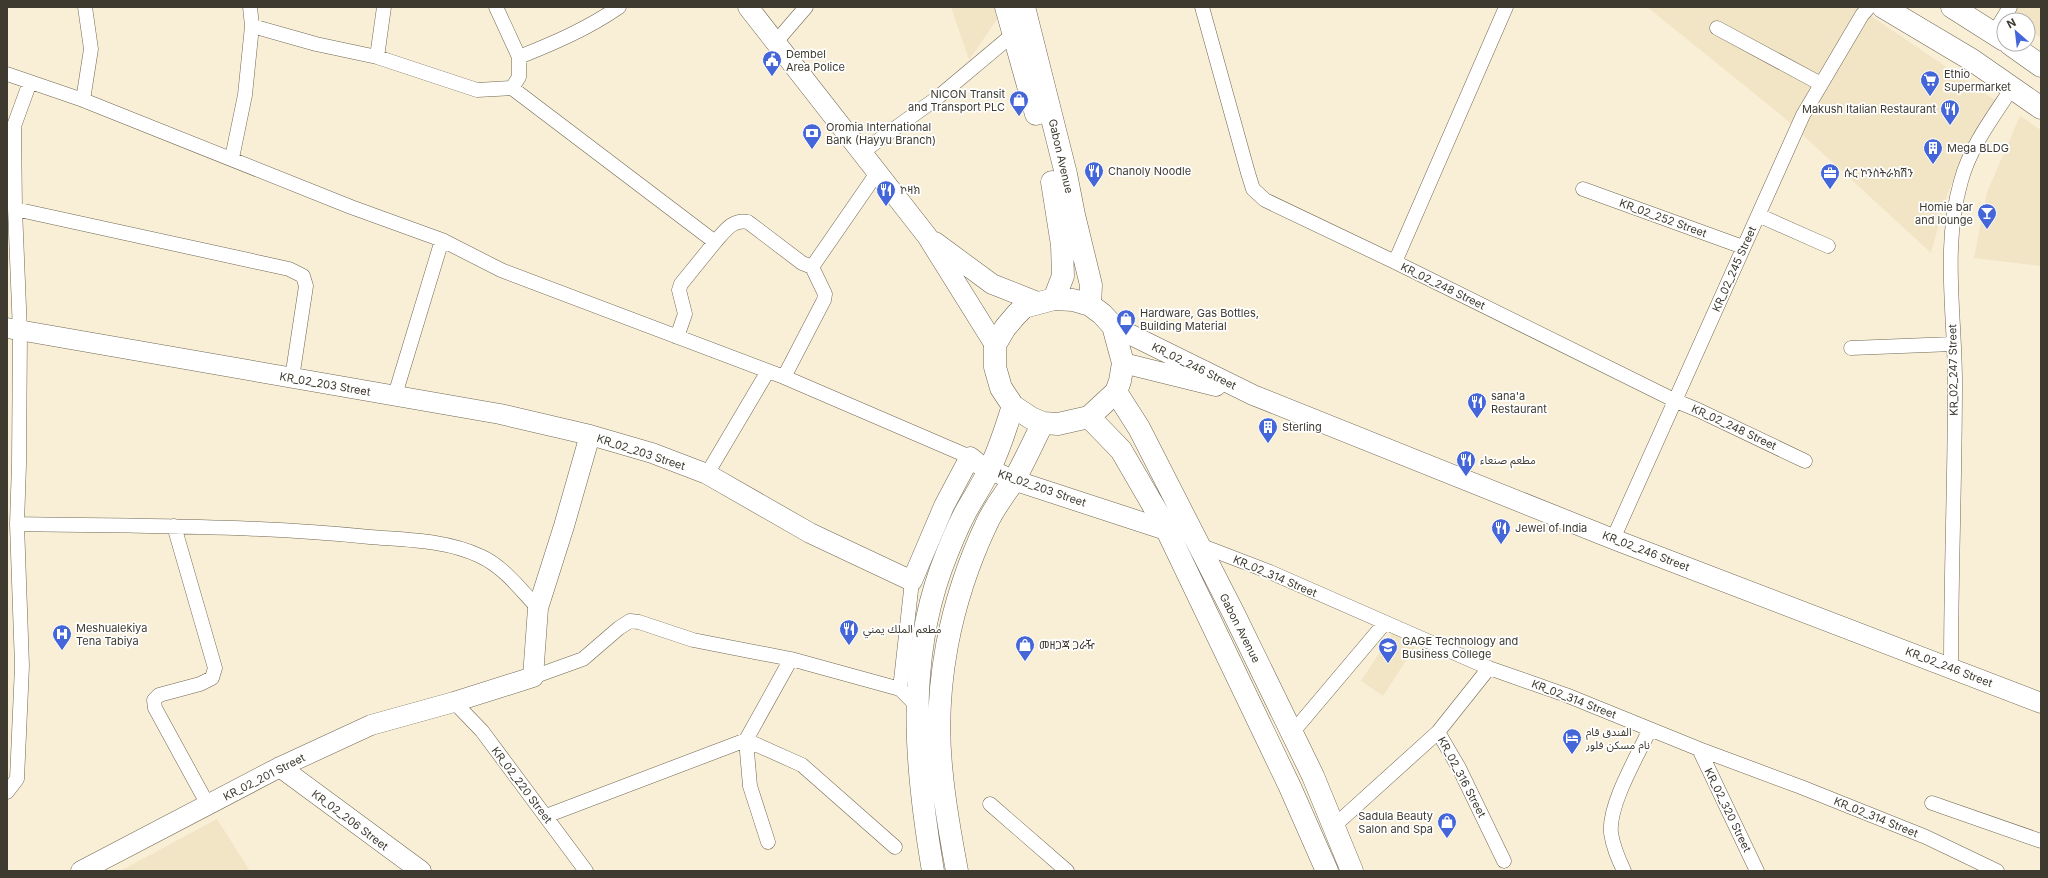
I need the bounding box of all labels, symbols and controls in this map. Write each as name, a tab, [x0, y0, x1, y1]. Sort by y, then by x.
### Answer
north arrow	[1996, 12, 2036, 52]
text: N	[2004, 15, 2018, 31]
place label: Dembel Area Police	[786, 47, 845, 74]
public building icon: Dembel Area Police	[761, 49, 783, 77]
place label: Ethio Supermarket	[1944, 67, 2011, 94]
supermarket icon: Ethio Supermarket	[1919, 69, 1941, 97]
place label: NICON Transit and Transport PLC	[908, 87, 1005, 114]
shop icon: NICON Transit and Transport PLC	[1008, 89, 1030, 117]
restaurant icon: Makush Italian Restaurant	[1939, 98, 1961, 126]
place label: Makush Italian Restaurant	[1802, 102, 1936, 116]
street label: Gabon Avenue	[1046, 117, 1076, 195]
place label: Oromia International Bank (Hayyu Branch)	[826, 120, 936, 147]
bank icon: Oromia International Bank (Hayyu Branch)	[801, 122, 823, 150]
building icon: Mega BLDG	[1922, 137, 1944, 165]
place label: Mega BLDG	[1947, 141, 2009, 155]
restaurant icon: Chanoly Noodle	[1083, 160, 1105, 188]
office icon: ሱር ኮንስትራክሽን	[1819, 162, 1841, 190]
place label: Chanoly Noodle	[1108, 164, 1191, 178]
place label: ሱር ኮንስትራክሽን	[1844, 166, 1914, 180]
restaurant icon: ኮዛክ	[875, 179, 897, 207]
place label: ኮዛክ	[900, 183, 920, 197]
street label: KR_02_252 Street	[1617, 196, 1709, 240]
place label: Homie bar and lounge	[1915, 200, 1973, 227]
bar icon: Homie bar and lounge	[1976, 202, 1998, 230]
street label: KR_02_245 Street	[1709, 224, 1759, 314]
street label: KR_02_248 Street	[1398, 259, 1488, 313]
place label: Hardware, Gas Bottles, Building Material	[1140, 306, 1259, 333]
shop icon: Hardware, Gas Bottles, Building Material	[1115, 308, 1137, 336]
street label: KR_02_247 Street	[1945, 324, 1961, 416]
street label: KR_02_246 Street	[1149, 339, 1239, 393]
street label: KR_02_203 Street	[278, 369, 372, 399]
place label: sana'a Restaurant	[1491, 389, 1547, 416]
restaurant icon: sana'a Restaurant	[1466, 391, 1488, 419]
street label: KR_02_248 Street	[1689, 401, 1779, 453]
building icon: Sterling	[1257, 416, 1279, 444]
place label: Sterling	[1282, 420, 1322, 434]
street label: KR_02_203 Street	[595, 431, 687, 473]
restaurant icon: مطعم صنعاء	[1455, 449, 1477, 477]
place label: مطعم صنعاء	[1480, 453, 1536, 469]
street label: KR_02_203 Street	[996, 466, 1088, 510]
restaurant icon: Jewel of India	[1490, 517, 1512, 545]
place label: Jewel of India	[1515, 521, 1587, 535]
street label: KR_02_246 Street	[1600, 528, 1692, 574]
street label: KR_02_314 Street	[1231, 552, 1319, 600]
street label: Gabon Avenue	[1217, 591, 1263, 665]
restaurant icon: مطعم الملك يمني	[838, 618, 860, 646]
place label: Meshualekiya Tena Tabiya	[76, 621, 147, 648]
place label: مطعم الملك يمني	[863, 622, 942, 639]
hospital icon: Meshualekiya Tena Tabiya	[51, 623, 73, 651]
shop icon: መዘጋጃ ጋራዥ	[1014, 634, 1036, 662]
place label: GAGE Technology and Business College	[1402, 634, 1518, 661]
school or university icon: GAGE Technology and Business College	[1377, 636, 1399, 664]
place label: መዘጋጃ ጋራዥ	[1039, 638, 1095, 652]
street label: KR_02_246 Street	[1903, 644, 1995, 690]
street label: KR_02_314 Street	[1530, 676, 1619, 722]
place label: الفندق قام نام مسكن فلور	[1585, 725, 1650, 753]
hotel icon: الفندق قام نام مسكن فلور	[1561, 727, 1583, 755]
street label: KR_02_316 Street	[1435, 734, 1489, 820]
street label: KR_02_220 Street	[489, 744, 556, 826]
street label: KR_02_201 Street	[221, 750, 308, 804]
street label: KR_02_320 Street	[1702, 766, 1755, 855]
street label: KR_02_206 Street	[309, 787, 391, 854]
street label: KR_02_314 Street	[1832, 794, 1921, 840]
place label: Sadula Beauty Salon and Spa	[1358, 809, 1433, 836]
shop icon: Sadula Beauty Salon and Spa	[1436, 811, 1458, 839]

